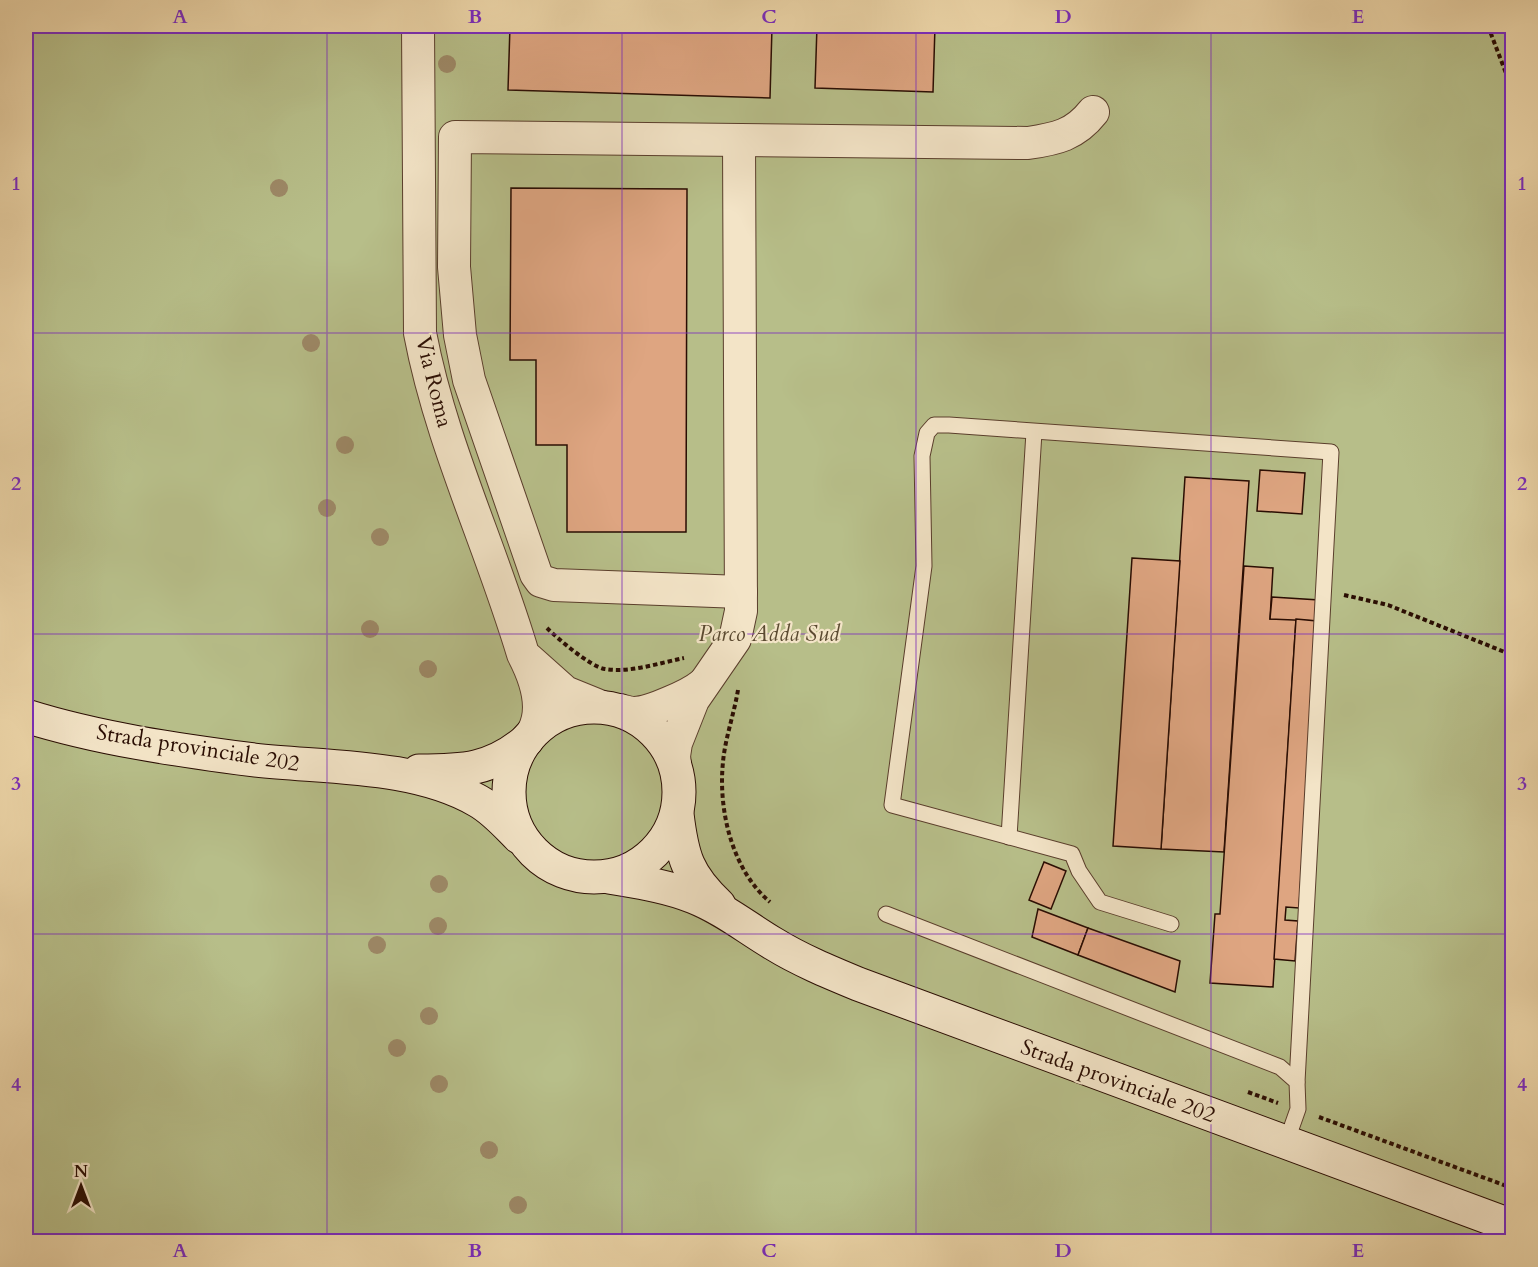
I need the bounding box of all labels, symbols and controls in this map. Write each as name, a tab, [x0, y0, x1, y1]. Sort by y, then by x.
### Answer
text: A	[172, 3, 188, 30]
text: B	[468, 3, 482, 30]
text: C	[761, 3, 777, 30]
text: D	[1054, 3, 1072, 30]
text: E	[1352, 3, 1364, 30]
text: 1	[11, 170, 21, 197]
text: 1	[1517, 170, 1527, 197]
street label: Via Roma	[408, 333, 460, 431]
text: 2	[11, 470, 21, 497]
text: 2	[1517, 470, 1527, 497]
park label: Parco Adda Sud	[698, 619, 841, 649]
street label: Strada provinciale 202	[94, 717, 302, 779]
text: 3	[11, 770, 21, 797]
text: 3	[1517, 770, 1527, 797]
street label: Strada provinciale 202	[1016, 1032, 1220, 1130]
text: 4	[11, 1071, 21, 1098]
text: 4	[1517, 1071, 1527, 1098]
north arrow	[51, 1156, 111, 1216]
text: N	[74, 1161, 88, 1183]
text: A	[172, 1237, 188, 1264]
text: B	[468, 1237, 482, 1264]
text: C	[761, 1237, 777, 1264]
text: D	[1054, 1237, 1072, 1264]
text: E	[1352, 1237, 1364, 1264]

